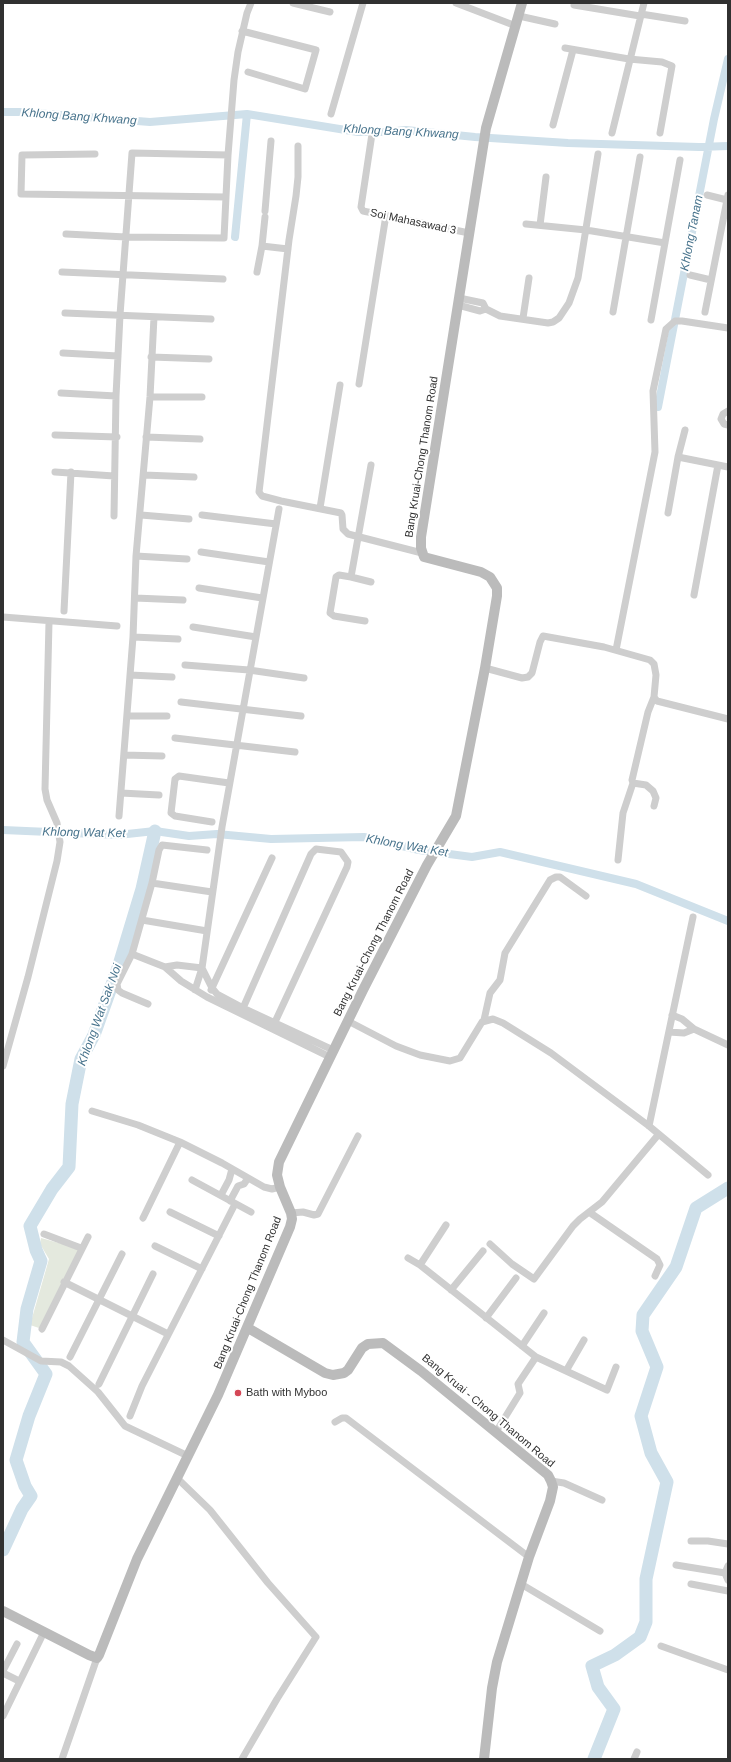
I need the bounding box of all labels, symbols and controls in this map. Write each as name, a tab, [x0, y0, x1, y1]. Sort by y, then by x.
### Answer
water label: Khlong Bang Khwang	[21, 106, 137, 128]
water label: Khlong Bang Khwang	[343, 122, 459, 142]
water label: Khlong Tanam	[678, 194, 706, 272]
street label: Soi Mahasawad 3	[369, 206, 457, 238]
street label: Bang Kruai-Chong Thanom Road	[403, 375, 441, 539]
water label: Khlong Wat Ket	[42, 825, 126, 841]
water label: Khlong Wat Ket	[365, 832, 449, 860]
street label: Bang Kruai-Chong Thanom Road	[331, 867, 417, 1019]
water label: Khlong Wat Sak Noi	[75, 962, 125, 1068]
street label: Bang Kruai-Chong Thanom Road	[211, 1215, 285, 1371]
street label: Bang Kruai - Chong Thanom Road	[419, 1352, 557, 1470]
place label: Bath with Myboo	[246, 1386, 327, 1400]
marker: Bath with Myboo	[233, 1388, 243, 1398]

